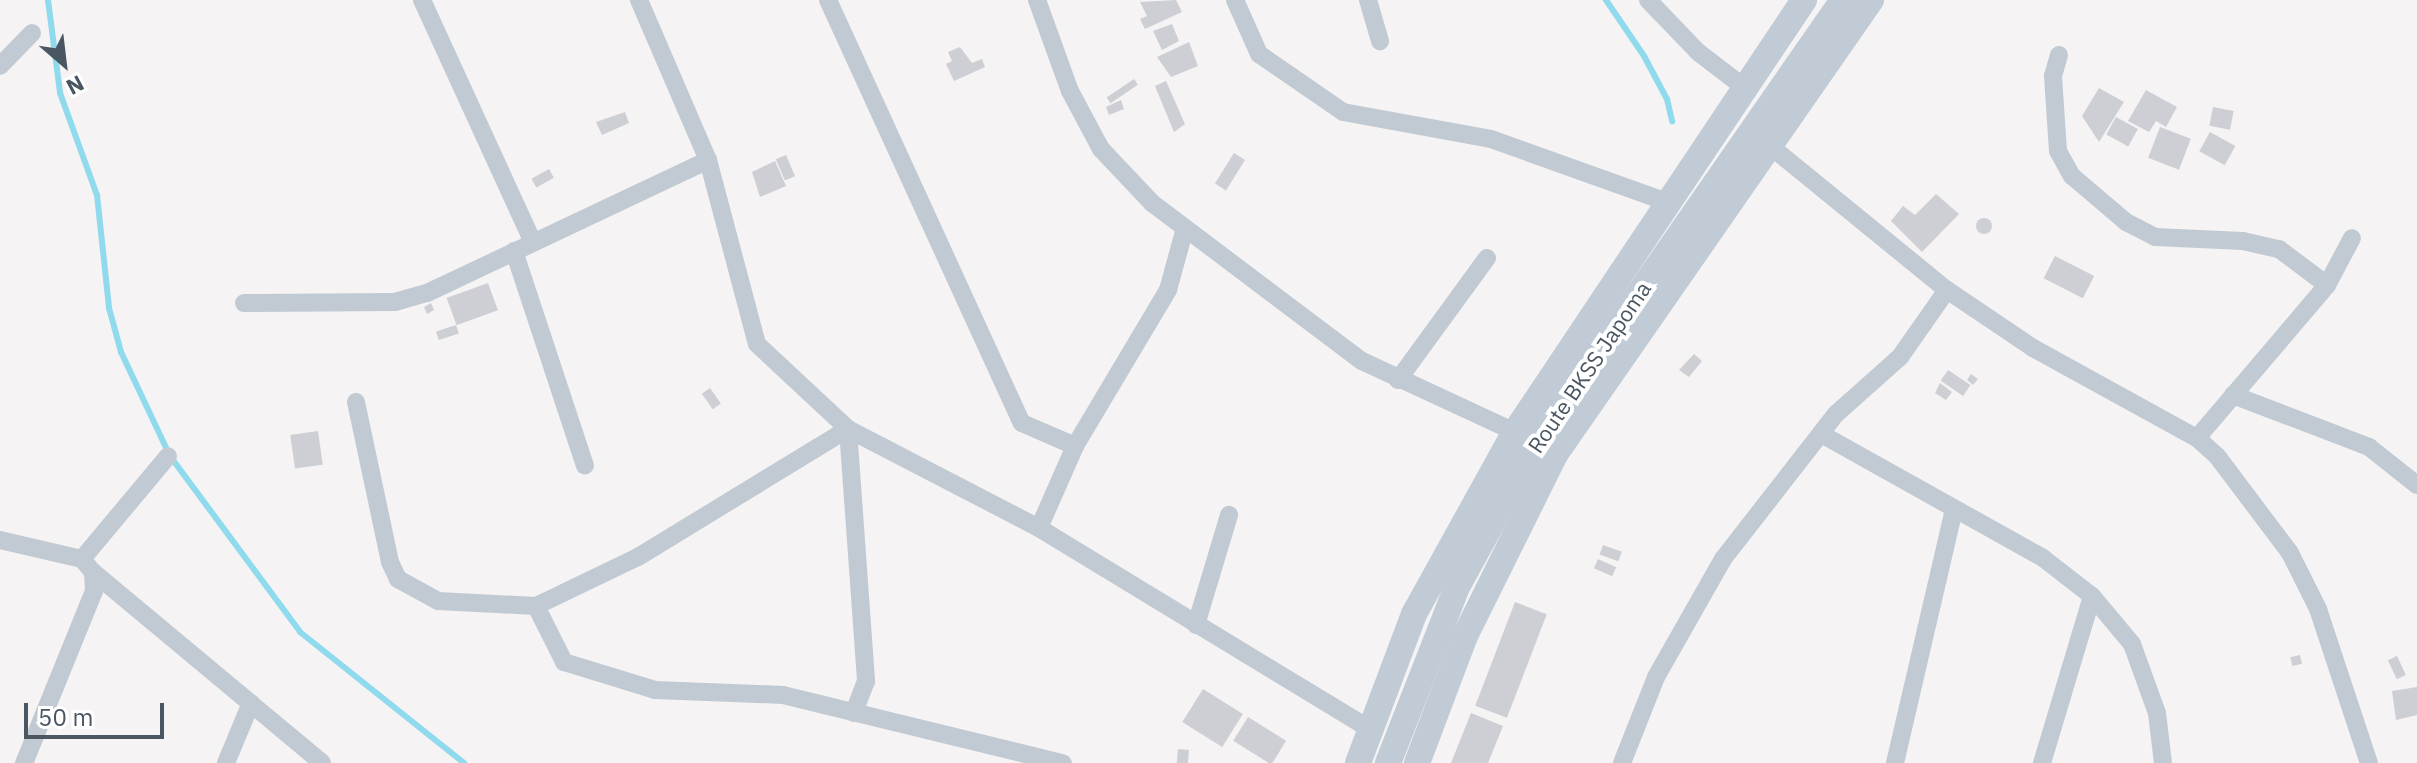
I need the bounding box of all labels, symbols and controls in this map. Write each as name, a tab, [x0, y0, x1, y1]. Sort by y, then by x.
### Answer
north arrow	[24, 24, 104, 104]
text: N	[62, 69, 89, 102]
street label: Route BKSS Japoma	[1522, 276, 1656, 458]
scale bar	[28, 687, 168, 737]
text: 50 m	[38, 701, 93, 733]

